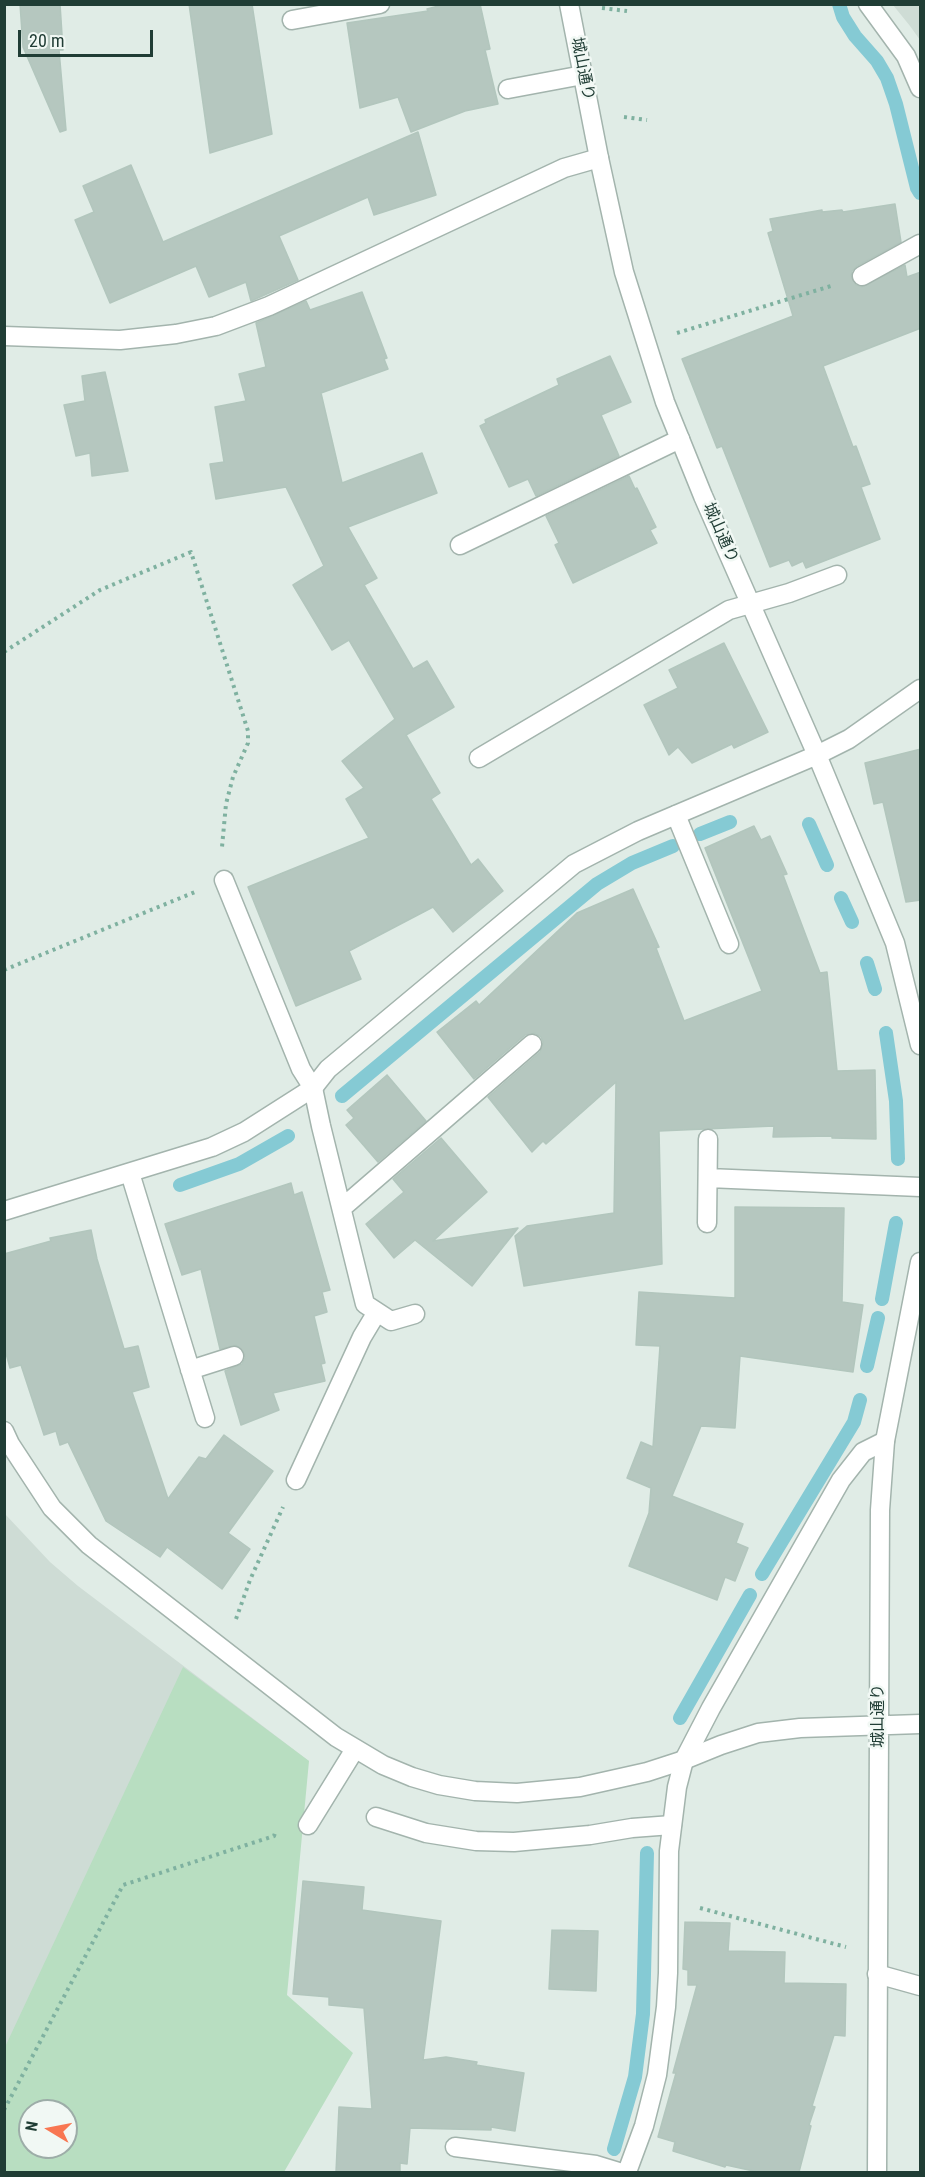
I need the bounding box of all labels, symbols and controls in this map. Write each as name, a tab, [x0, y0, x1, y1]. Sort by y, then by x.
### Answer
scale bar	[21, 18, 156, 56]
text: 20 m	[29, 30, 64, 51]
street label: 城山通り	[566, 36, 598, 102]
street label: 城山通り	[698, 500, 742, 566]
street label: 城山通り	[869, 1684, 889, 1748]
north arrow	[18, 2099, 78, 2159]
text: N	[22, 2120, 42, 2133]

